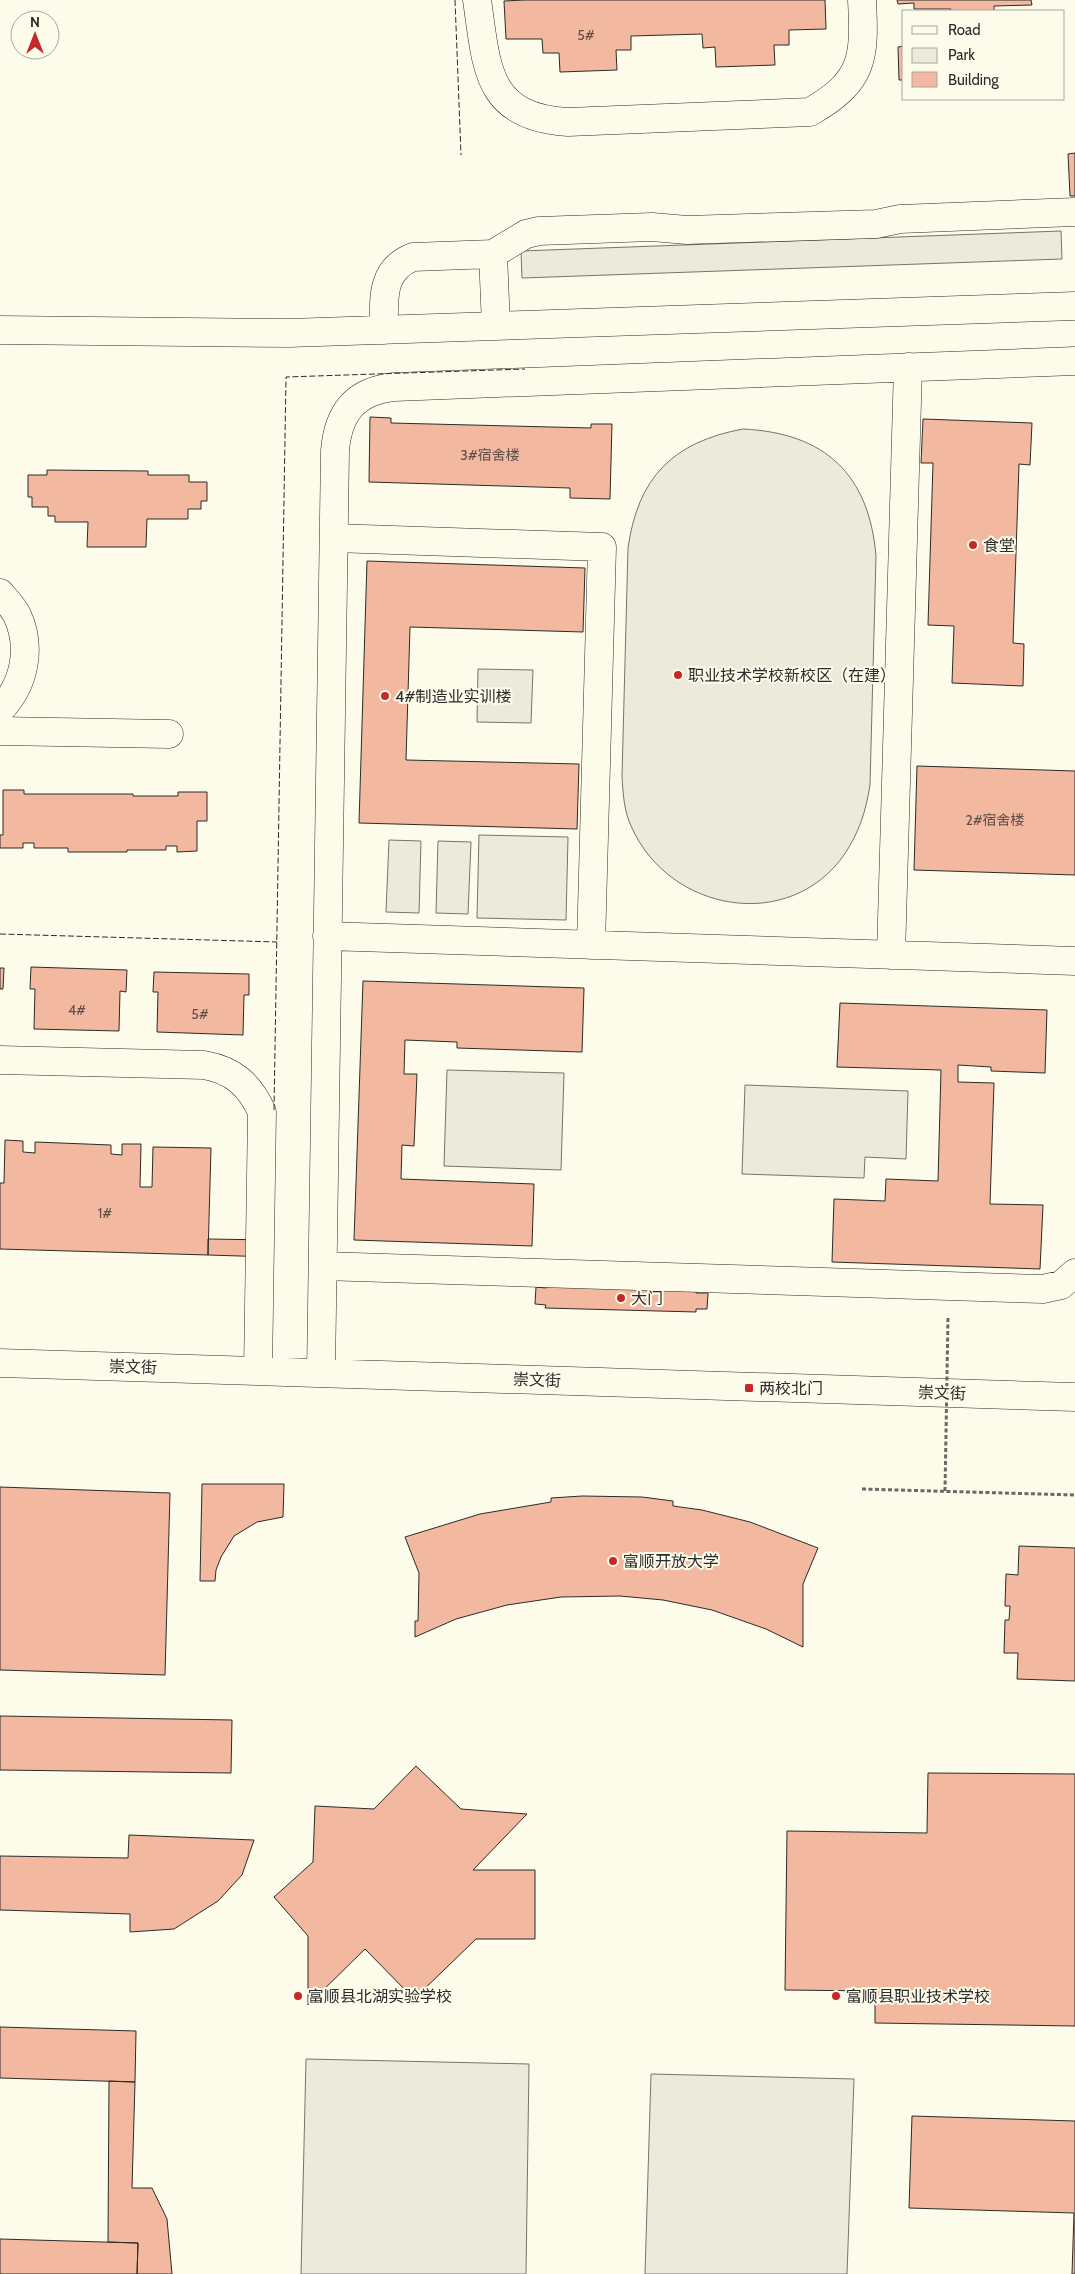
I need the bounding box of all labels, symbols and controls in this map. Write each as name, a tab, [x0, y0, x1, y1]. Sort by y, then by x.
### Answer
north arrow	[10, 10, 60, 60]
legend	[902, 10, 1065, 100]
text: N	[30, 13, 40, 31]
text: Road	[948, 21, 981, 39]
house number: 5#	[577, 26, 595, 44]
text: Park	[948, 46, 975, 64]
text: Building	[948, 71, 999, 89]
house number: 3#宿舍楼	[460, 446, 520, 464]
place label: 食堂	[983, 536, 1015, 555]
marker: 食堂	[967, 539, 979, 551]
place label: 职业技术学校新校区（在建）	[688, 666, 896, 685]
marker: 职业技术学校新校区（在建）	[672, 669, 684, 681]
place label: 4#制造业实训楼	[395, 687, 512, 706]
marker: 4#制造业实训楼	[379, 690, 391, 702]
house number: 2#宿舍楼	[965, 811, 1025, 829]
house number: 4#	[68, 1001, 86, 1019]
house number: 5#	[191, 1005, 209, 1023]
house number: 1#	[98, 1204, 112, 1222]
place label: 大门	[631, 1289, 663, 1308]
marker: 大门	[615, 1292, 627, 1304]
street label: 崇文街	[109, 1357, 157, 1377]
street label: 崇文街	[513, 1370, 561, 1390]
place label: 两校北门	[759, 1379, 823, 1398]
marker: 两校北门	[743, 1382, 755, 1394]
street label: 崇文街	[918, 1383, 966, 1403]
place label: 富顺开放大学	[623, 1552, 719, 1571]
marker: 富顺开放大学	[607, 1555, 619, 1567]
place label: 富顺县北湖实验学校	[308, 1987, 452, 2006]
place label: 富顺县职业技术学校	[846, 1987, 990, 2006]
marker: 富顺县北湖实验学校	[292, 1990, 304, 2002]
marker: 富顺县职业技术学校	[830, 1990, 842, 2002]

